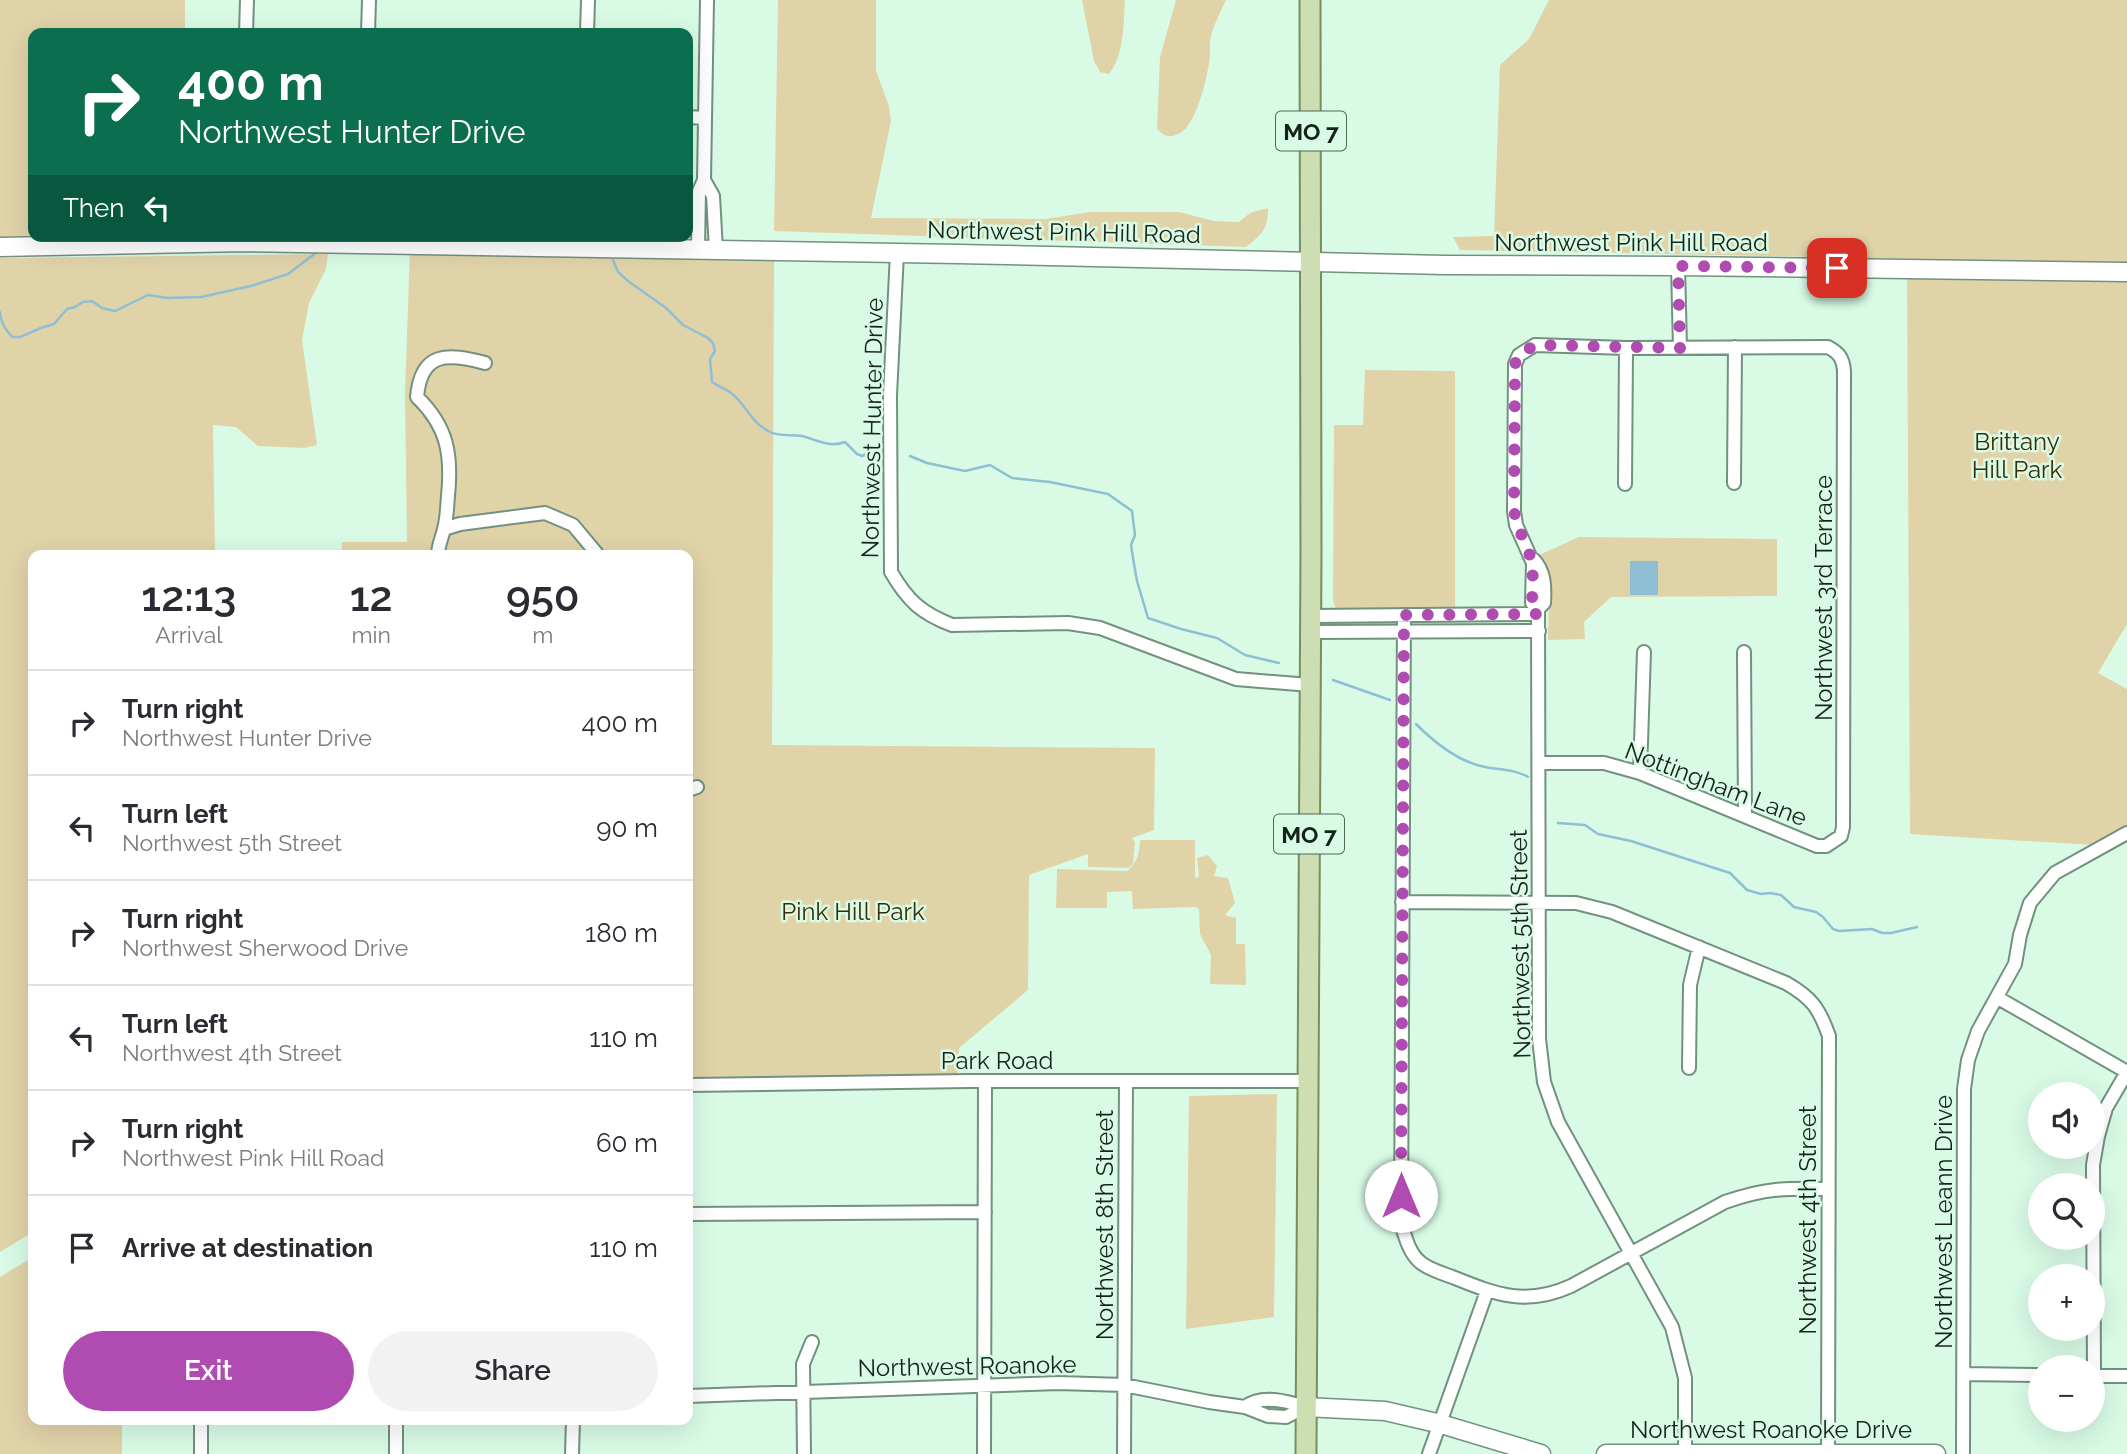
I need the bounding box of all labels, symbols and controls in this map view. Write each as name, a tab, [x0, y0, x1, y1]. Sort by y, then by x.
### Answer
text: 400 m	[178, 54, 324, 111]
icon: right	[63, 56, 154, 147]
road number: MO 7	[1276, 112, 1346, 150]
text: Northwest Hunter Drive	[178, 113, 526, 150]
icon: left	[138, 189, 176, 227]
text: Then	[63, 193, 124, 223]
street label: Northwest Pink Hill Road	[927, 215, 1201, 249]
street label: Northwest Pink Hill Road	[1494, 228, 1768, 257]
pin	[1807, 238, 1867, 298]
icon: arrive	[1818, 249, 1856, 287]
street label: Northwest Hunter Drive	[855, 297, 889, 559]
park label: Brittany Hill Park	[1972, 427, 2062, 484]
street label: Northwest 3rd Terrace	[1809, 475, 1838, 721]
text: 12:13	[141, 572, 236, 621]
text: 12	[350, 572, 393, 621]
text: 950	[506, 572, 580, 621]
text: Arrival	[155, 621, 223, 648]
text: min	[351, 621, 391, 648]
text: m	[532, 621, 553, 648]
text: Turn right	[122, 694, 243, 724]
icon: right	[63, 704, 101, 742]
text: 400 m	[581, 708, 658, 738]
text: Northwest Hunter Drive	[122, 724, 372, 751]
street label: Nottingham Lane	[1621, 736, 1811, 832]
text: Turn left	[122, 799, 228, 829]
icon: left	[63, 809, 101, 847]
text: 90 m	[596, 813, 658, 843]
road number: MO 7	[1274, 814, 1344, 854]
text: Northwest 5th Street	[122, 829, 342, 856]
street label: Northwest 5th Street	[1503, 829, 1537, 1059]
park label: Pink Hill Park	[781, 897, 925, 926]
text: Turn right	[122, 904, 243, 934]
icon: right	[63, 914, 101, 952]
text: 180 m	[585, 918, 658, 948]
text: Northwest Sherwood Drive	[122, 934, 408, 961]
text: Turn left	[122, 1009, 228, 1039]
icon: left	[63, 1019, 101, 1057]
text: 110 m	[589, 1023, 658, 1053]
text: Northwest 4th Street	[122, 1039, 342, 1066]
street label: Park Road	[941, 1046, 1053, 1075]
map controls	[2028, 1082, 2105, 1432]
button: sound	[2028, 1082, 2105, 1159]
street label: Northwest Leann Drive	[1929, 1095, 1958, 1349]
street label: Northwest 4th Street	[1793, 1105, 1822, 1335]
street label: Northwest 8th Street	[1090, 1110, 1119, 1340]
text: Turn right	[122, 1114, 243, 1144]
icon: right	[63, 1124, 101, 1162]
text: 60 m	[596, 1128, 658, 1158]
text: Northwest Pink Hill Road	[122, 1144, 384, 1171]
position arrow	[1364, 1159, 1438, 1233]
button: search	[2028, 1173, 2105, 1250]
icon: arrive	[63, 1229, 101, 1267]
text: Arrive at destination	[122, 1233, 373, 1263]
text: 110 m	[589, 1233, 658, 1263]
button: +	[2028, 1264, 2105, 1341]
button: Exit	[63, 1331, 354, 1411]
button: Share	[368, 1331, 658, 1411]
street label: Northwest Roanoke	[857, 1350, 1077, 1382]
button: −	[2028, 1355, 2105, 1432]
street label: Northwest Roanoke Drive	[1630, 1415, 1912, 1444]

